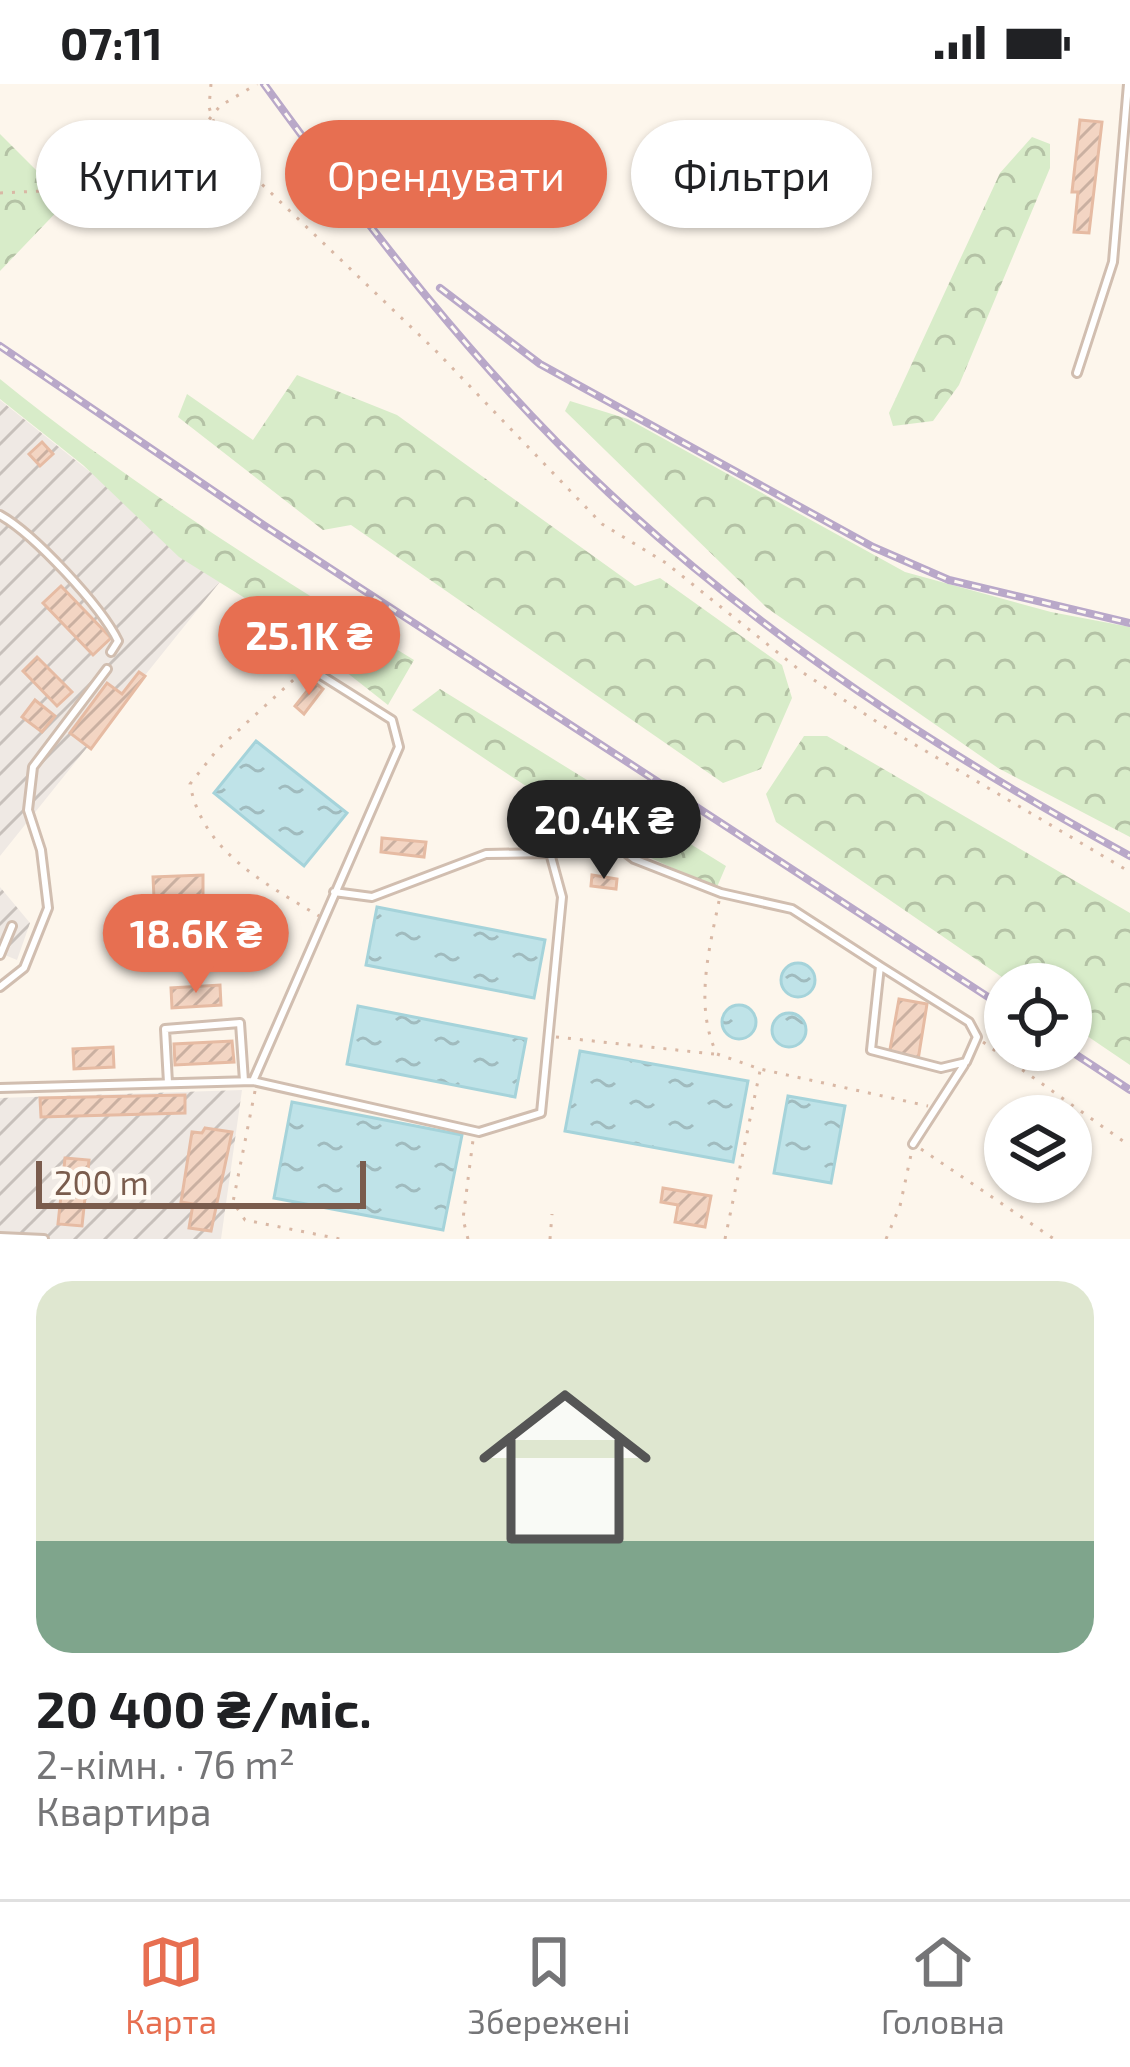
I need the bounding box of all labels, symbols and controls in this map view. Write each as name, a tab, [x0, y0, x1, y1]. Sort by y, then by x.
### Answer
text: 07:11	[60, 15, 163, 69]
chip: Купити	[36, 120, 261, 228]
chip: Орендувати	[285, 120, 607, 228]
chip: Фільтри	[631, 120, 872, 228]
pin: 25.1K ₴	[198, 596, 420, 698]
text: 25.1K ₴	[245, 611, 373, 658]
pin: 20.4K ₴	[493, 780, 715, 882]
text: 20.4K ₴	[534, 795, 674, 842]
pin: 18.6K ₴	[85, 894, 307, 996]
text: 18.6K ₴	[130, 909, 262, 956]
map controls	[984, 963, 1092, 1203]
button: locate	[984, 963, 1092, 1071]
button: layers	[984, 1095, 1092, 1203]
scale bar	[36, 1155, 366, 1208]
text: 200 m	[54, 1162, 149, 1202]
icon: home	[457, 1359, 673, 1575]
text: 20 400 ₴/міс.	[36, 1677, 372, 1738]
text: 2-кімн. · 76 m²	[36, 1740, 295, 1787]
text: Квартира	[36, 1787, 212, 1834]
tab: Карта	[125, 1929, 217, 2041]
tab: Збережені	[468, 1929, 631, 2041]
tab: Головна	[881, 1929, 1005, 2041]

